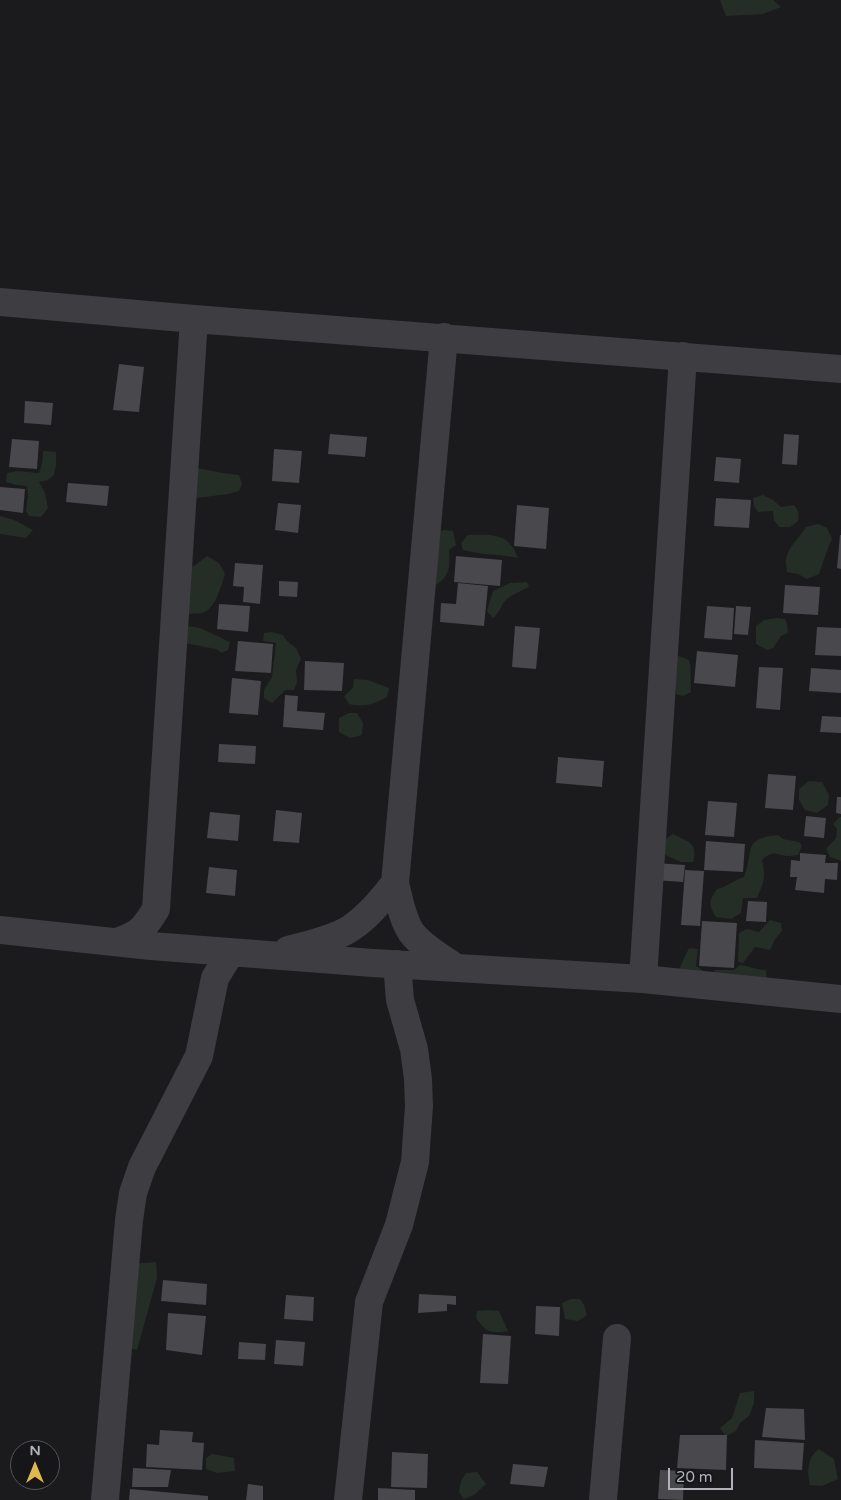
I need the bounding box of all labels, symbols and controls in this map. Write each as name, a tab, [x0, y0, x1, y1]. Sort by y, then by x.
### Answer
north arrow	[10, 1440, 60, 1490]
text: N	[29, 1442, 41, 1459]
scale bar	[671, 1458, 736, 1490]
text: 20 m	[676, 1468, 713, 1486]

